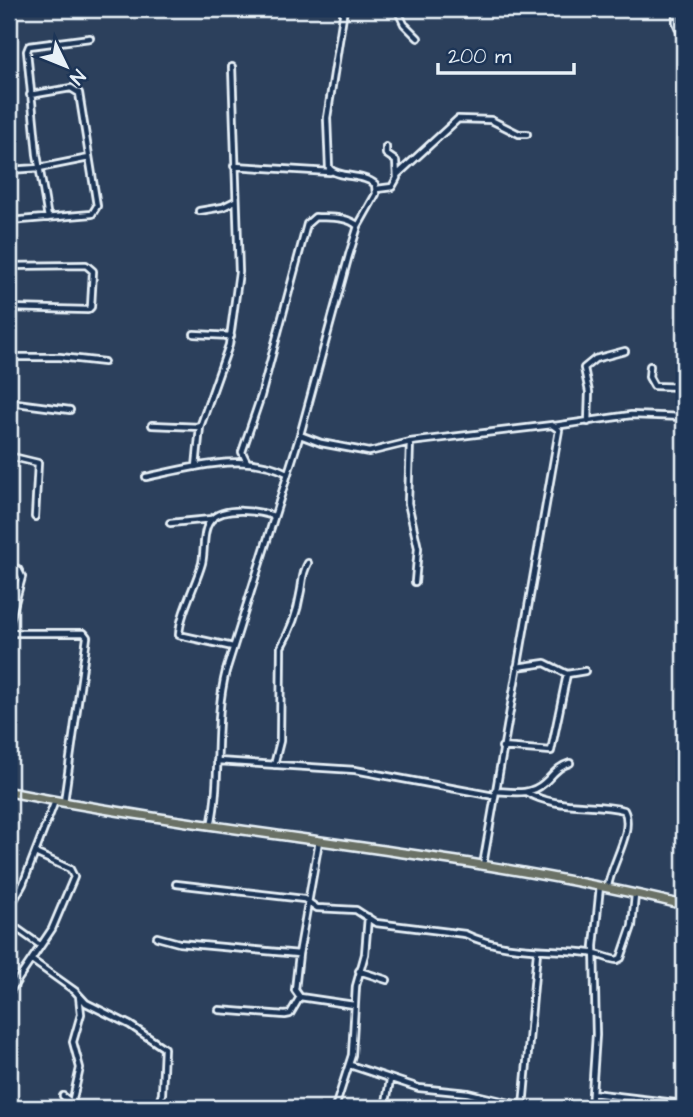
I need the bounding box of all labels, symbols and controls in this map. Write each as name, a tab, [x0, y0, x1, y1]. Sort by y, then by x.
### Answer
north arrow	[32, 32, 102, 102]
scale bar	[438, 32, 574, 76]
text: 200 m	[448, 42, 512, 71]
text: N	[63, 63, 91, 90]

